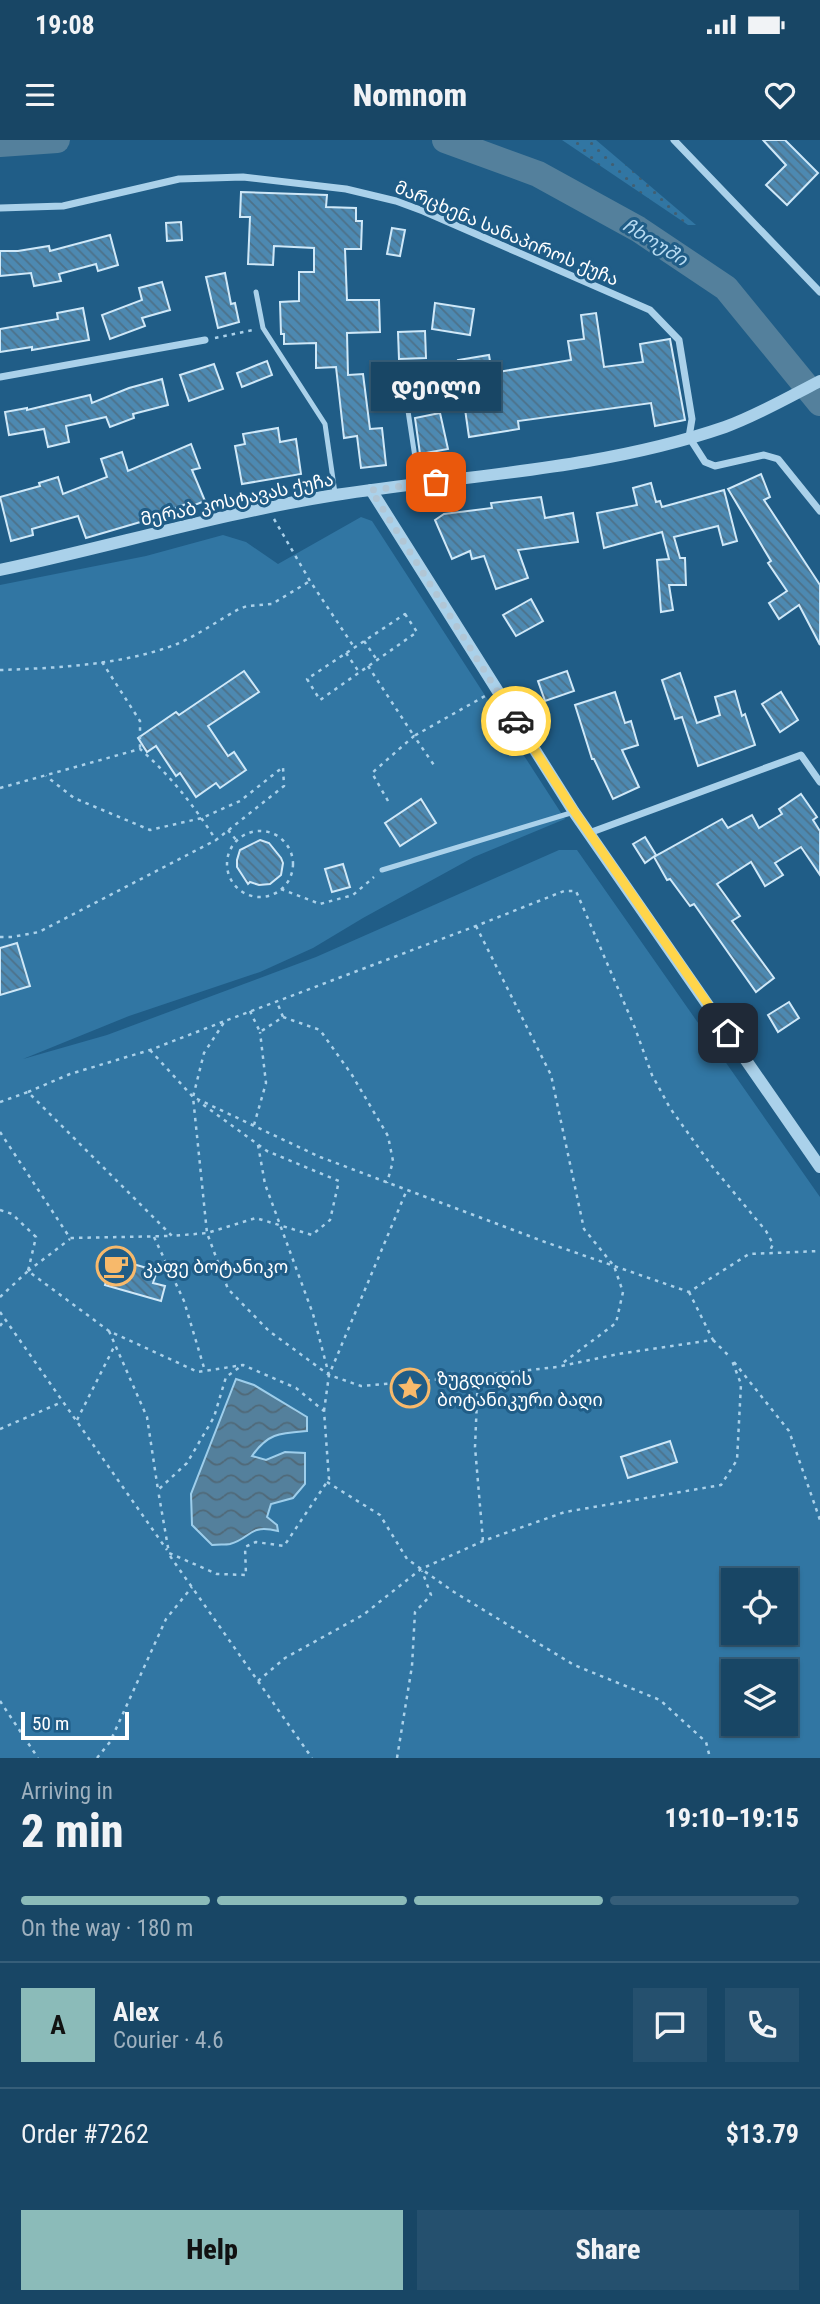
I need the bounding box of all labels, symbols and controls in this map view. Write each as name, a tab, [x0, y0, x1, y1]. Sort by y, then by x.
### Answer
text: 19:08	[35, 10, 95, 40]
icon: menu	[21, 76, 59, 114]
text: Nomnom	[353, 76, 467, 114]
icon: heart	[761, 76, 799, 114]
street label: მარცხენა სანაპიროს ქუჩა	[391, 176, 622, 291]
water label: ჩხოუში	[618, 213, 692, 271]
callout: დეილი	[371, 363, 501, 412]
text: დეილი	[391, 373, 481, 400]
pin	[406, 452, 466, 512]
icon: bag	[417, 463, 455, 501]
street label: მერაბ კოსტავას ქუჩა	[139, 468, 335, 531]
courier	[481, 686, 551, 756]
icon: car	[497, 702, 535, 740]
pin	[698, 1003, 758, 1063]
icon: home	[709, 1014, 747, 1052]
cafe icon: კაფე ბოტანიკო	[95, 1245, 137, 1287]
place label: კაფე ბოტანიკო	[143, 1256, 288, 1278]
place icon: ზუგდიდის ბოტანიკური ბაღი	[389, 1367, 431, 1409]
place label: ზუგდიდის ბოტანიკური ბაღი	[437, 1368, 603, 1411]
map controls	[721, 1568, 798, 1736]
button: locate	[721, 1568, 798, 1645]
button: layers	[721, 1659, 798, 1736]
scale bar	[21, 1709, 130, 1741]
text: 50 m	[32, 1712, 69, 1735]
text: Arriving in	[21, 1778, 113, 1805]
text: 19:10–19:15	[665, 1803, 799, 1833]
text: 2 min	[21, 1804, 124, 1858]
text: On the way · 180 m	[21, 1915, 193, 1942]
button: chat	[633, 1988, 707, 2062]
button: phone	[725, 1988, 799, 2062]
text: Alex	[113, 1997, 159, 2027]
text: A	[50, 2010, 66, 2040]
text: Courier · 4.6	[113, 2027, 224, 2054]
text: Order #7262	[21, 2119, 149, 2149]
text: $13.79	[726, 2119, 799, 2149]
button: Help	[21, 2210, 403, 2290]
button: Share	[417, 2210, 799, 2290]

